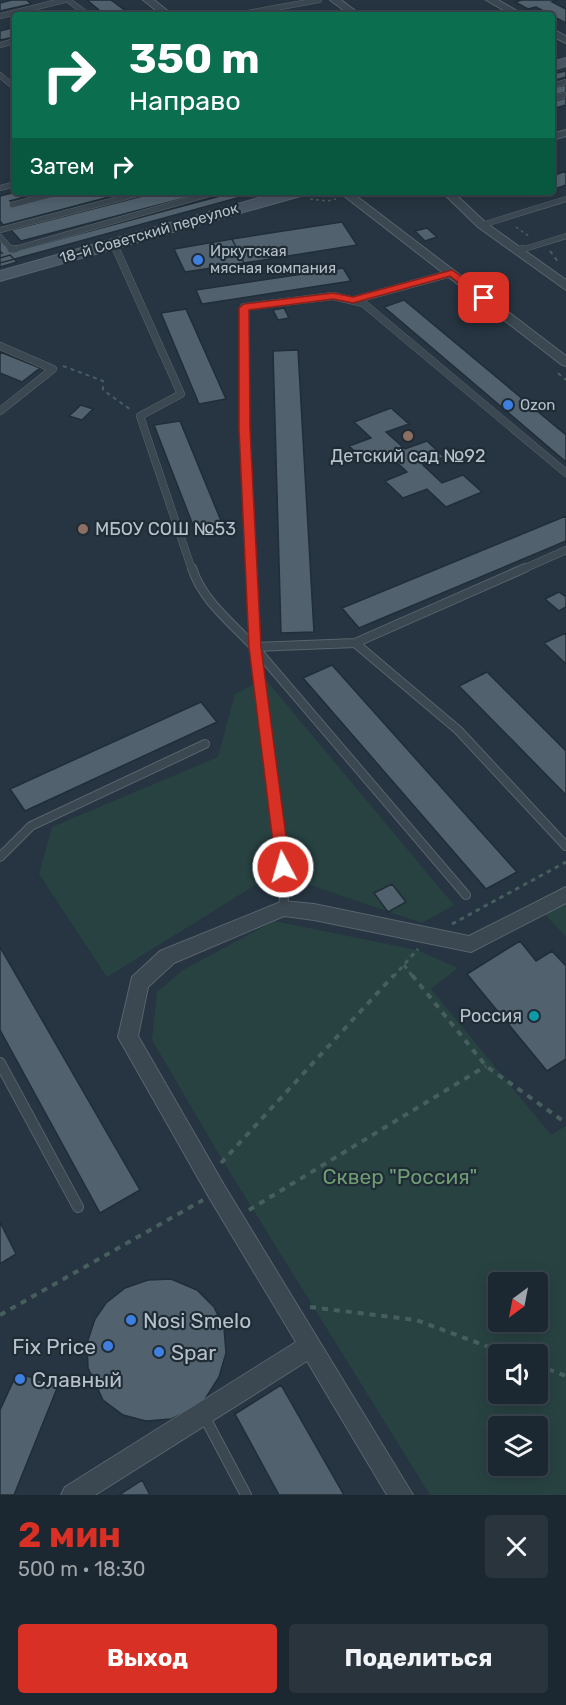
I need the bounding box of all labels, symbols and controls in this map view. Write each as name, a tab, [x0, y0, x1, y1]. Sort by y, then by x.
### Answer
text: 350 m	[129, 34, 260, 84]
icon: right	[30, 36, 108, 114]
text: Направо	[129, 85, 241, 117]
icon: right	[106, 150, 139, 183]
text: Затем	[30, 153, 94, 180]
street label: 18-й Советский переулок	[58, 199, 240, 267]
place label: Иркутская мясная компания	[210, 242, 336, 277]
marker: Иркутская мясная компания	[191, 253, 205, 267]
pin	[458, 272, 509, 323]
icon: arrive	[467, 281, 500, 314]
place label: Ozon	[520, 396, 555, 414]
marker: Ozon	[501, 398, 515, 412]
marker: Детский сад №92	[401, 429, 415, 443]
place label: Детский сад №92	[330, 445, 486, 467]
place label: МБОУ СОШ №53	[95, 518, 236, 540]
marker: МБОУ СОШ №53	[76, 522, 90, 536]
position arrow	[251, 835, 315, 899]
place label: Россия	[459, 1005, 522, 1027]
marker: Россия	[527, 1009, 541, 1023]
park label: Сквер "Россия"	[323, 1164, 477, 1189]
north arrow	[488, 1272, 548, 1332]
map controls	[488, 1272, 548, 1476]
place label: Nosi Smelo	[143, 1308, 251, 1333]
marker: Nosi Smelo	[124, 1313, 138, 1327]
place label: Fix Price	[12, 1334, 96, 1359]
marker: Fix Price	[101, 1339, 115, 1353]
place label: Spar	[171, 1340, 216, 1365]
button: sound	[488, 1344, 548, 1404]
marker: Spar	[152, 1345, 166, 1359]
place label: Славный	[32, 1367, 122, 1392]
marker: Славный	[13, 1372, 27, 1386]
button: layers	[488, 1416, 548, 1476]
text: 2 мин	[18, 1513, 121, 1556]
button: close	[485, 1515, 548, 1578]
text: 500 m · 18:30	[18, 1557, 145, 1581]
button: Выход	[18, 1624, 277, 1693]
button: Поделиться	[289, 1624, 548, 1693]

